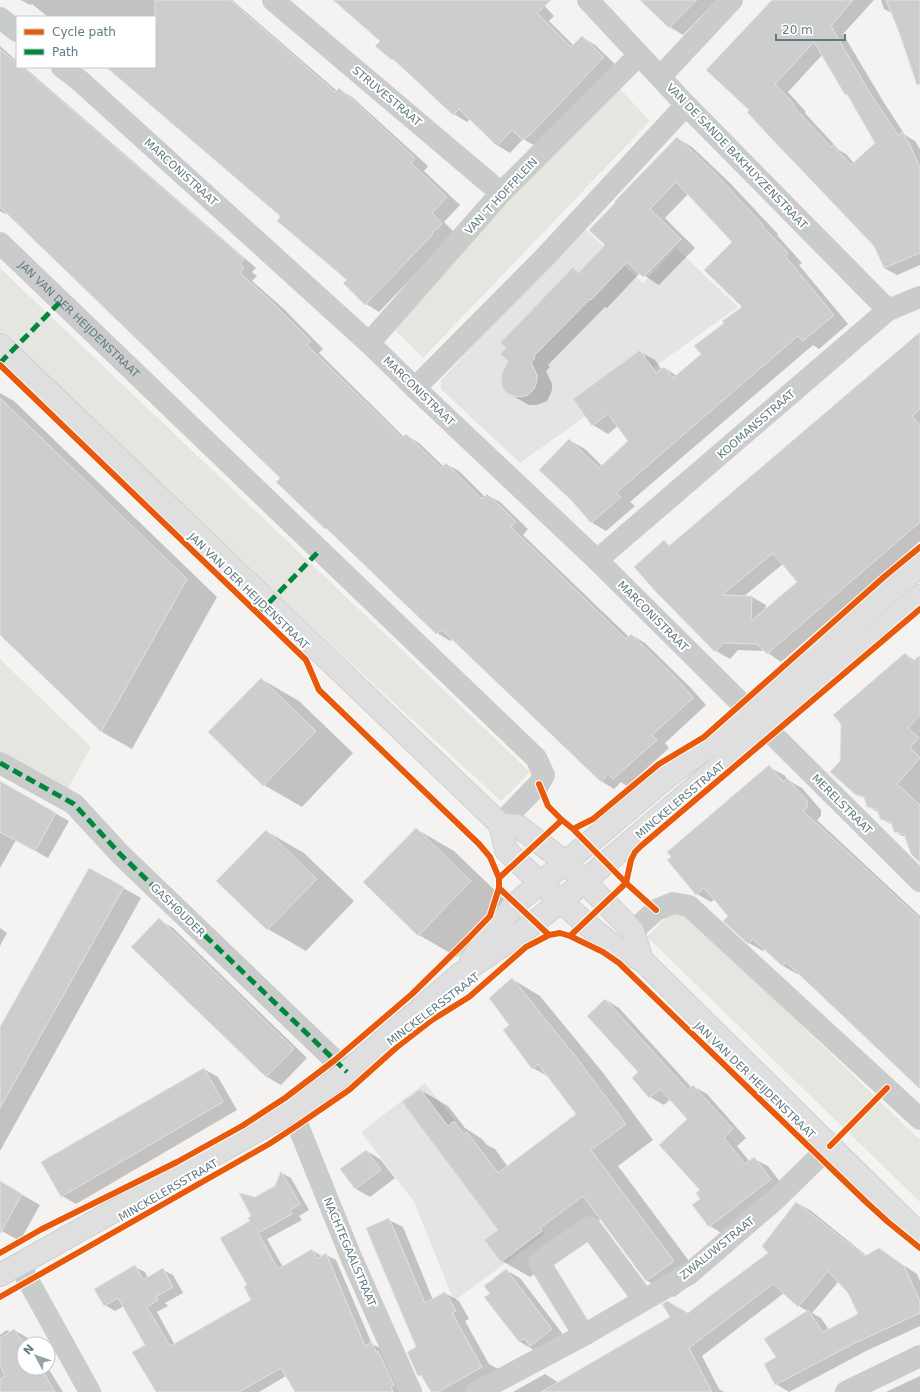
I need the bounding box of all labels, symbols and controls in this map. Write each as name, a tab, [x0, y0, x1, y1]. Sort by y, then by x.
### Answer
legend	[16, 16, 156, 68]
scale bar	[776, 16, 845, 42]
text: 20 m	[782, 23, 813, 37]
text: Cycle path	[52, 25, 116, 39]
text: Path	[52, 45, 78, 59]
street label: STRUVESTRAAT	[350, 64, 424, 129]
street label: VAN DE SANDE BAKHUYZENSTRAAT	[664, 81, 810, 232]
street label: MARCONISTRAAT	[141, 136, 220, 209]
street label: VAN 'T HOFFPLEIN	[462, 155, 540, 237]
street label: JAN VAN DER HEIJDENSTRAAT	[15, 258, 142, 381]
street label: MARCONISTRAAT	[380, 354, 457, 429]
street label: KOOMANSSTRAAT	[715, 387, 798, 462]
street label: JAN VAN DER HEIJDENSTRAAT	[185, 530, 312, 653]
street label: MARCONISTRAAT	[615, 579, 691, 654]
street label: MINCKELERSSTRAAT	[633, 759, 728, 842]
street label: MERELSTRAAT	[809, 772, 874, 837]
street label: GASHOUDER	[148, 881, 208, 940]
street label: MINCKELERSSTRAAT	[384, 970, 482, 1048]
street label: JAN VAN DER HEIJDENSTRAAT	[691, 1019, 818, 1142]
street label: MINCKELERSSTRAAT	[116, 1157, 221, 1224]
street label: NACHTEGAALSTRAAT	[321, 1196, 379, 1309]
street label: ZWALUWSTRAAT	[677, 1214, 757, 1282]
north arrow	[16, 1336, 56, 1376]
text: N	[21, 1342, 37, 1358]

